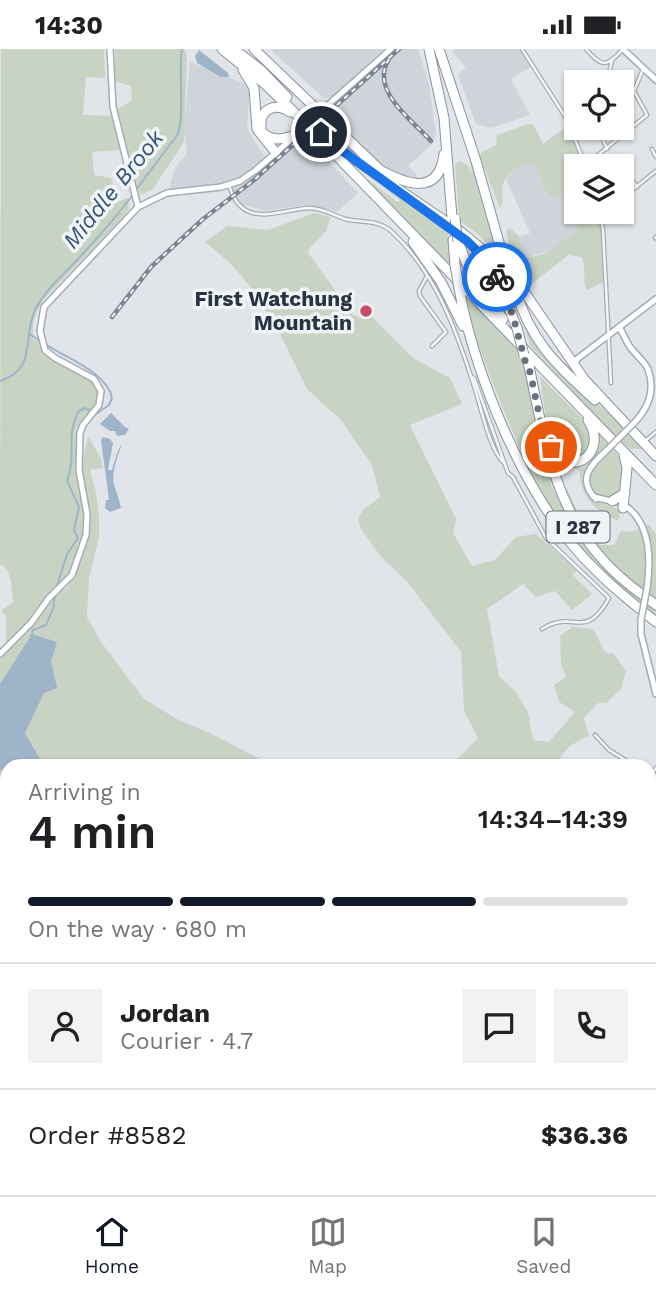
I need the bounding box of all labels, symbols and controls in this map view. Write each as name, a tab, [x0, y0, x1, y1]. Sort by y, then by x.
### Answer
text: 14:30	[35, 10, 103, 40]
map controls	[564, 70, 634, 224]
button: locate	[564, 70, 634, 140]
pin	[291, 102, 351, 162]
icon: home	[302, 113, 340, 151]
water label: Middle Brook	[57, 124, 170, 254]
button: layers	[564, 154, 634, 224]
courier	[462, 242, 532, 312]
icon: bike	[478, 258, 516, 296]
place label: First Watchung Mountain	[194, 286, 352, 335]
marker: First Watchung Mountain	[358, 303, 374, 319]
pin	[521, 417, 581, 477]
icon: bag	[532, 428, 570, 466]
road number: I 287	[546, 512, 610, 543]
text: Arriving in	[28, 779, 141, 806]
text: 14:34–14:39	[478, 804, 628, 834]
text: 4 min	[28, 805, 156, 859]
text: On the way · 680 m	[28, 916, 247, 943]
button: person	[28, 989, 102, 1063]
button: chat	[462, 989, 536, 1063]
button: phone	[554, 989, 628, 1063]
text: Jordan	[120, 998, 210, 1028]
text: Courier · 4.7	[120, 1028, 253, 1055]
text: Order #8582	[28, 1120, 187, 1150]
text: $36.36	[541, 1120, 628, 1150]
tab: Home	[85, 1213, 139, 1278]
tab: Map	[308, 1213, 347, 1278]
tab: Saved	[516, 1213, 571, 1278]

